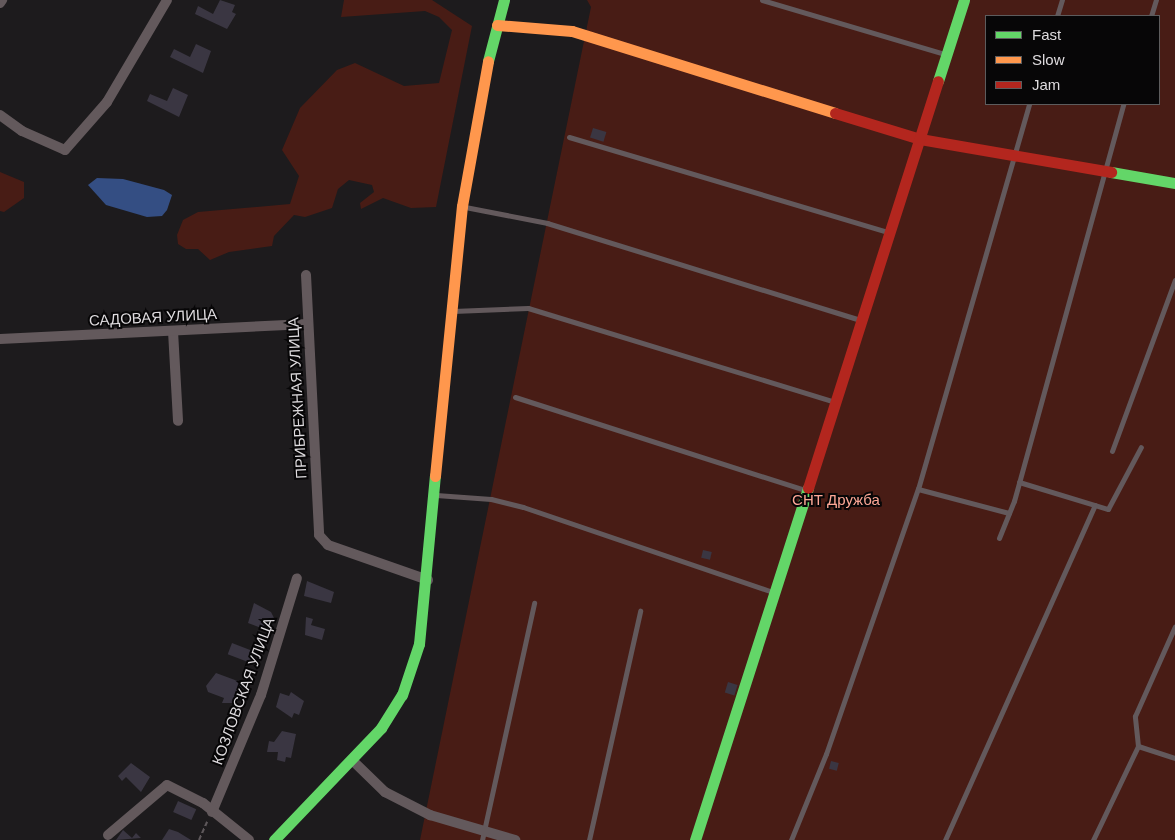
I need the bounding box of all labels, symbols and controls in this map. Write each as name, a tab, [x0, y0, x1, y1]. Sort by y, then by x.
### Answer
legend	[985, 15, 1160, 105]
text: Fast	[1032, 26, 1061, 43]
text: Slow	[1032, 51, 1065, 68]
text: Jam	[1032, 76, 1060, 93]
street label: САДОВАЯ УЛИЦА	[89, 305, 217, 329]
street label: ПРИБРЕЖНАЯ УЛИЦА	[284, 317, 310, 479]
park label: СНТ Дружба	[792, 491, 880, 509]
street label: КОЗЛОВСКАЯ УЛИЦА	[208, 615, 278, 767]

